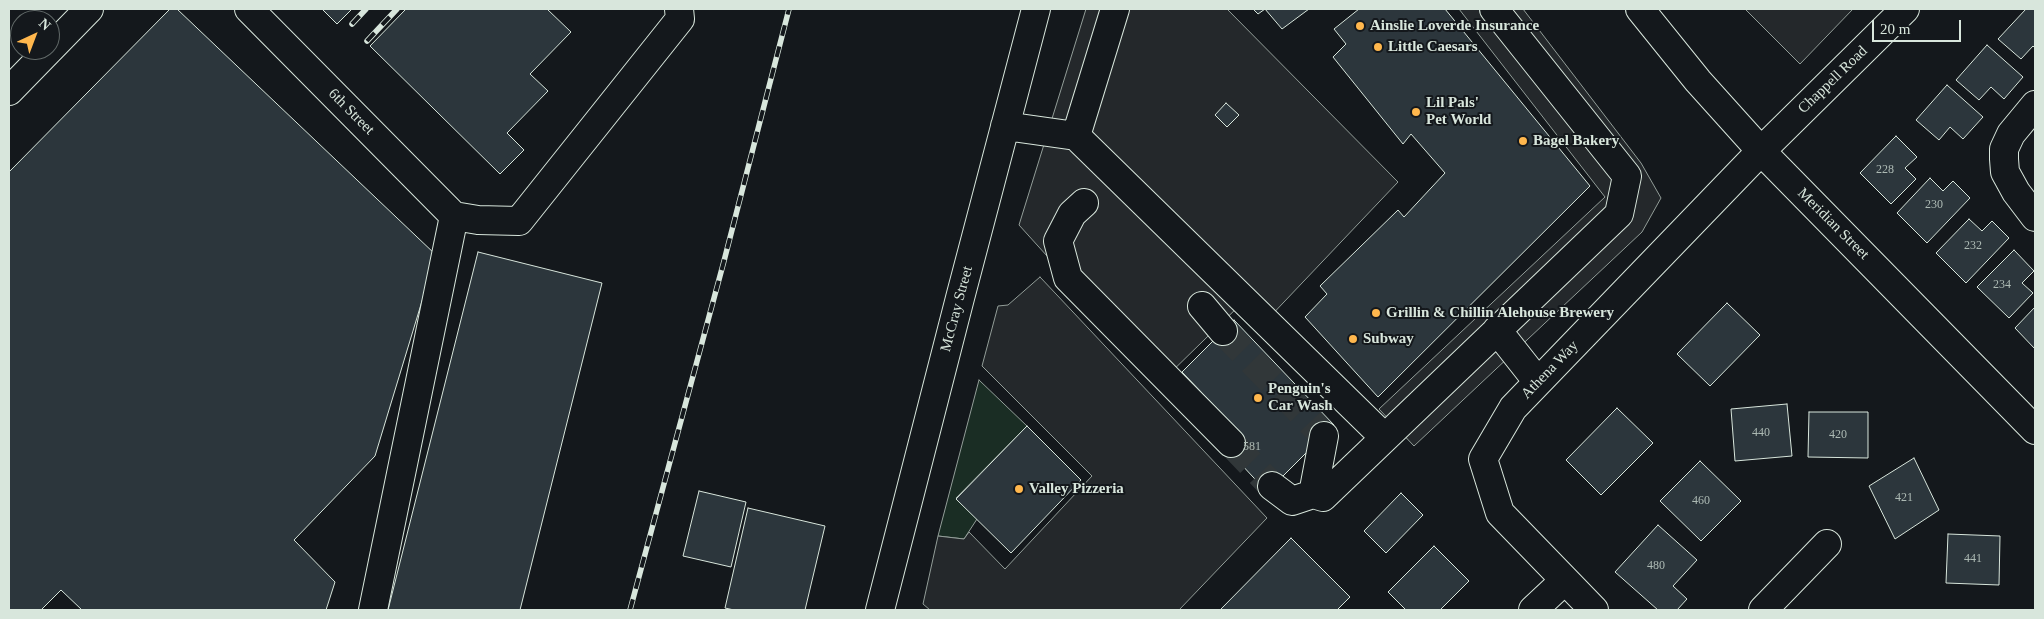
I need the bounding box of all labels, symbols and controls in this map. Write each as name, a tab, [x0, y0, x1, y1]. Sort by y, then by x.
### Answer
north arrow	[10, 10, 60, 60]
scale bar	[1874, 10, 1963, 42]
text: N	[36, 15, 54, 33]
place label: Ainslie Loverde Insurance	[1370, 17, 1539, 35]
marker: Ainslie Loverde Insurance	[1354, 20, 1366, 32]
text: 20 m	[1880, 21, 1910, 37]
place label: Little Caesars	[1388, 38, 1478, 56]
marker: Little Caesars	[1372, 41, 1384, 53]
street label: Chappell Road	[1795, 42, 1871, 118]
street label: 6th Street	[324, 85, 378, 139]
place label: Lil Pals' Pet World	[1426, 94, 1491, 129]
marker: Lil Pals' Pet World	[1410, 106, 1422, 118]
place label: Bagel Bakery	[1533, 132, 1619, 150]
marker: Bagel Bakery	[1517, 135, 1529, 147]
house number: 228	[1876, 163, 1894, 177]
street label: Meridian Street	[1794, 185, 1872, 263]
house number: 230	[1925, 198, 1943, 212]
house number: 232	[1964, 239, 1982, 253]
street label: McCray Street	[937, 264, 977, 354]
house number: 234	[1993, 278, 2011, 292]
place label: Grillin & Chillin Alehouse Brewery	[1386, 304, 1614, 322]
marker: Grillin & Chillin Alehouse Brewery	[1370, 307, 1382, 319]
place label: Subway	[1363, 330, 1414, 348]
marker: Subway	[1347, 333, 1359, 345]
street label: Athena Way	[1518, 337, 1582, 403]
place label: Penguin's Car Wash	[1268, 380, 1333, 415]
marker: Penguin's Car Wash	[1252, 392, 1264, 404]
house number: 440	[1752, 426, 1770, 440]
house number: 420	[1829, 428, 1847, 442]
house number: 581	[1243, 440, 1261, 454]
place label: Valley Pizzeria	[1029, 480, 1124, 498]
marker: Valley Pizzeria	[1013, 483, 1025, 495]
house number: 421	[1895, 491, 1913, 505]
house number: 460	[1692, 494, 1710, 508]
house number: 441	[1964, 552, 1982, 566]
house number: 480	[1647, 559, 1665, 573]

